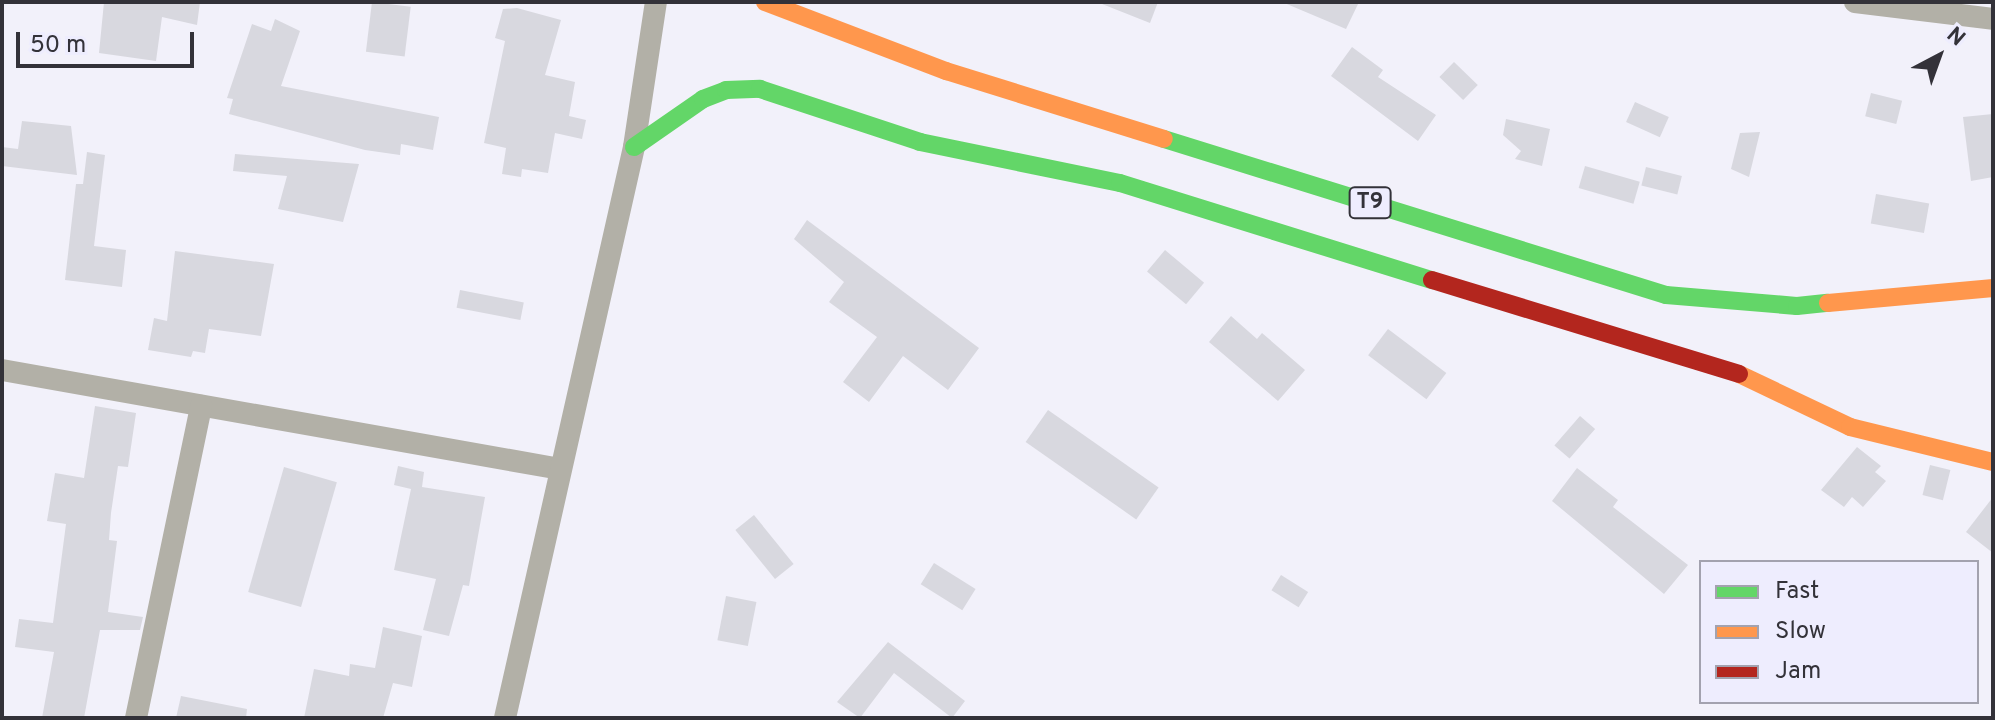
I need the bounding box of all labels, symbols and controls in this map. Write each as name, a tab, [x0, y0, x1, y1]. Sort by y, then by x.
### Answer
scale bar	[20, 16, 198, 66]
north arrow	[1899, 16, 1979, 96]
text: N	[1940, 22, 1970, 53]
text: 50 m	[30, 31, 86, 61]
road number: T9	[1348, 185, 1392, 221]
legend	[1699, 560, 1979, 704]
text: Fast	[1775, 577, 1819, 607]
text: Slow	[1775, 617, 1826, 647]
text: Jam	[1775, 657, 1821, 687]

